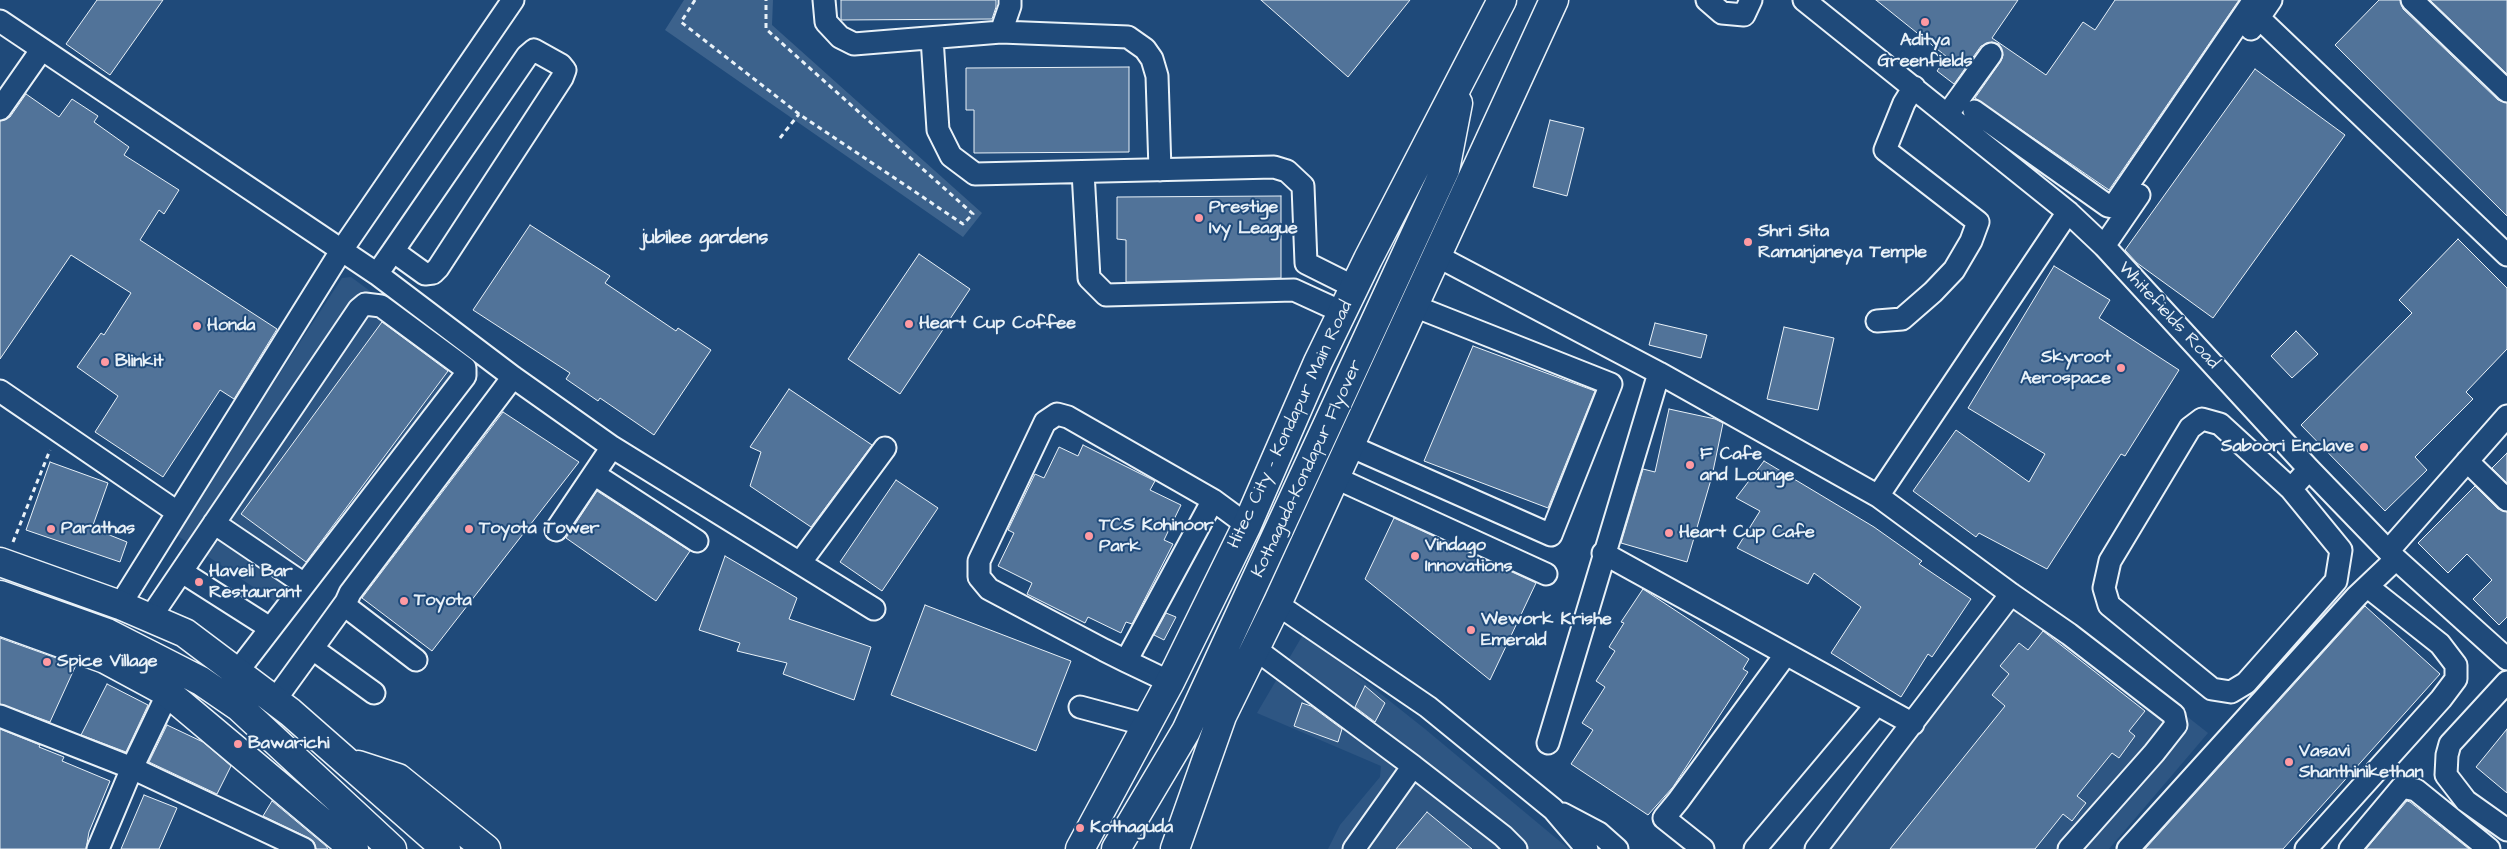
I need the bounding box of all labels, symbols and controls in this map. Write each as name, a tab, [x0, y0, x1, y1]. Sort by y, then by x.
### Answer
marker: Aditya Greenfields	[1919, 16, 1931, 28]
place label: Aditya Greenfields	[1877, 30, 1973, 72]
place label: Prestige Ivy League	[1209, 197, 1298, 240]
marker: Prestige Ivy League	[1193, 212, 1205, 224]
place label: Shri Sita Ramanjaneya Temple	[1758, 221, 1927, 264]
district label: jubilee gardens	[642, 228, 768, 250]
marker: Shri Sita Ramanjaneya Temple	[1742, 236, 1754, 248]
street label: Whitefields Road	[2113, 258, 2223, 374]
street label: Hitec City - Kondapur Main Road	[1224, 298, 1358, 552]
place label: Heart Cup Coffee	[919, 313, 1076, 335]
place label: Honda	[207, 315, 255, 337]
marker: Heart Cup Coffee	[903, 318, 915, 330]
marker: Honda	[191, 320, 203, 332]
place label: Skyroot Aerospace	[2020, 347, 2111, 389]
place label: Blinkit	[115, 351, 163, 373]
marker: Blinkit	[99, 356, 111, 368]
street label: Kothaguda-Kondapur Flyover	[1248, 357, 1368, 581]
marker: Skyroot Aerospace	[2115, 362, 2127, 374]
place label: Saboori Enclave	[2221, 436, 2354, 458]
marker: Saboori Enclave	[2358, 441, 2370, 453]
place label: F Cafe and Lounge	[1700, 444, 1794, 486]
marker: F Cafe and Lounge	[1684, 459, 1696, 471]
place label: TCS Kohinoor Park	[1099, 515, 1214, 558]
place label: Parathas	[61, 518, 135, 540]
place label: Toyota Tower	[479, 518, 600, 540]
place label: Heart Cup Cafe	[1679, 522, 1815, 544]
marker: Parathas	[45, 523, 57, 535]
marker: Toyota Tower	[463, 523, 475, 535]
marker: Heart Cup Cafe	[1663, 527, 1675, 539]
marker: TCS Kohinoor Park	[1083, 530, 1095, 542]
place label: Vindago Innovations	[1425, 535, 1513, 578]
marker: Vindago Innovations	[1409, 550, 1421, 562]
place label: Haveli Bar Restaurant	[209, 561, 302, 604]
marker: Haveli Bar Restaurant	[193, 576, 205, 588]
place label: Toyota	[414, 590, 472, 612]
marker: Toyota	[398, 595, 410, 607]
place label: Wework Krishe Emerald	[1481, 609, 1612, 652]
marker: Wework Krishe Emerald	[1465, 624, 1477, 636]
place label: Spice Village	[57, 651, 157, 673]
marker: Spice Village	[41, 656, 53, 668]
place label: Bawarichi	[248, 733, 329, 755]
marker: Bawarichi	[232, 738, 244, 750]
place label: Vasavi Shanthinikethan	[2299, 741, 2423, 784]
marker: Vasavi Shanthinikethan	[2283, 756, 2295, 768]
place label: Kothaguda	[1090, 817, 1173, 839]
marker: Kothaguda	[1074, 822, 1086, 834]

